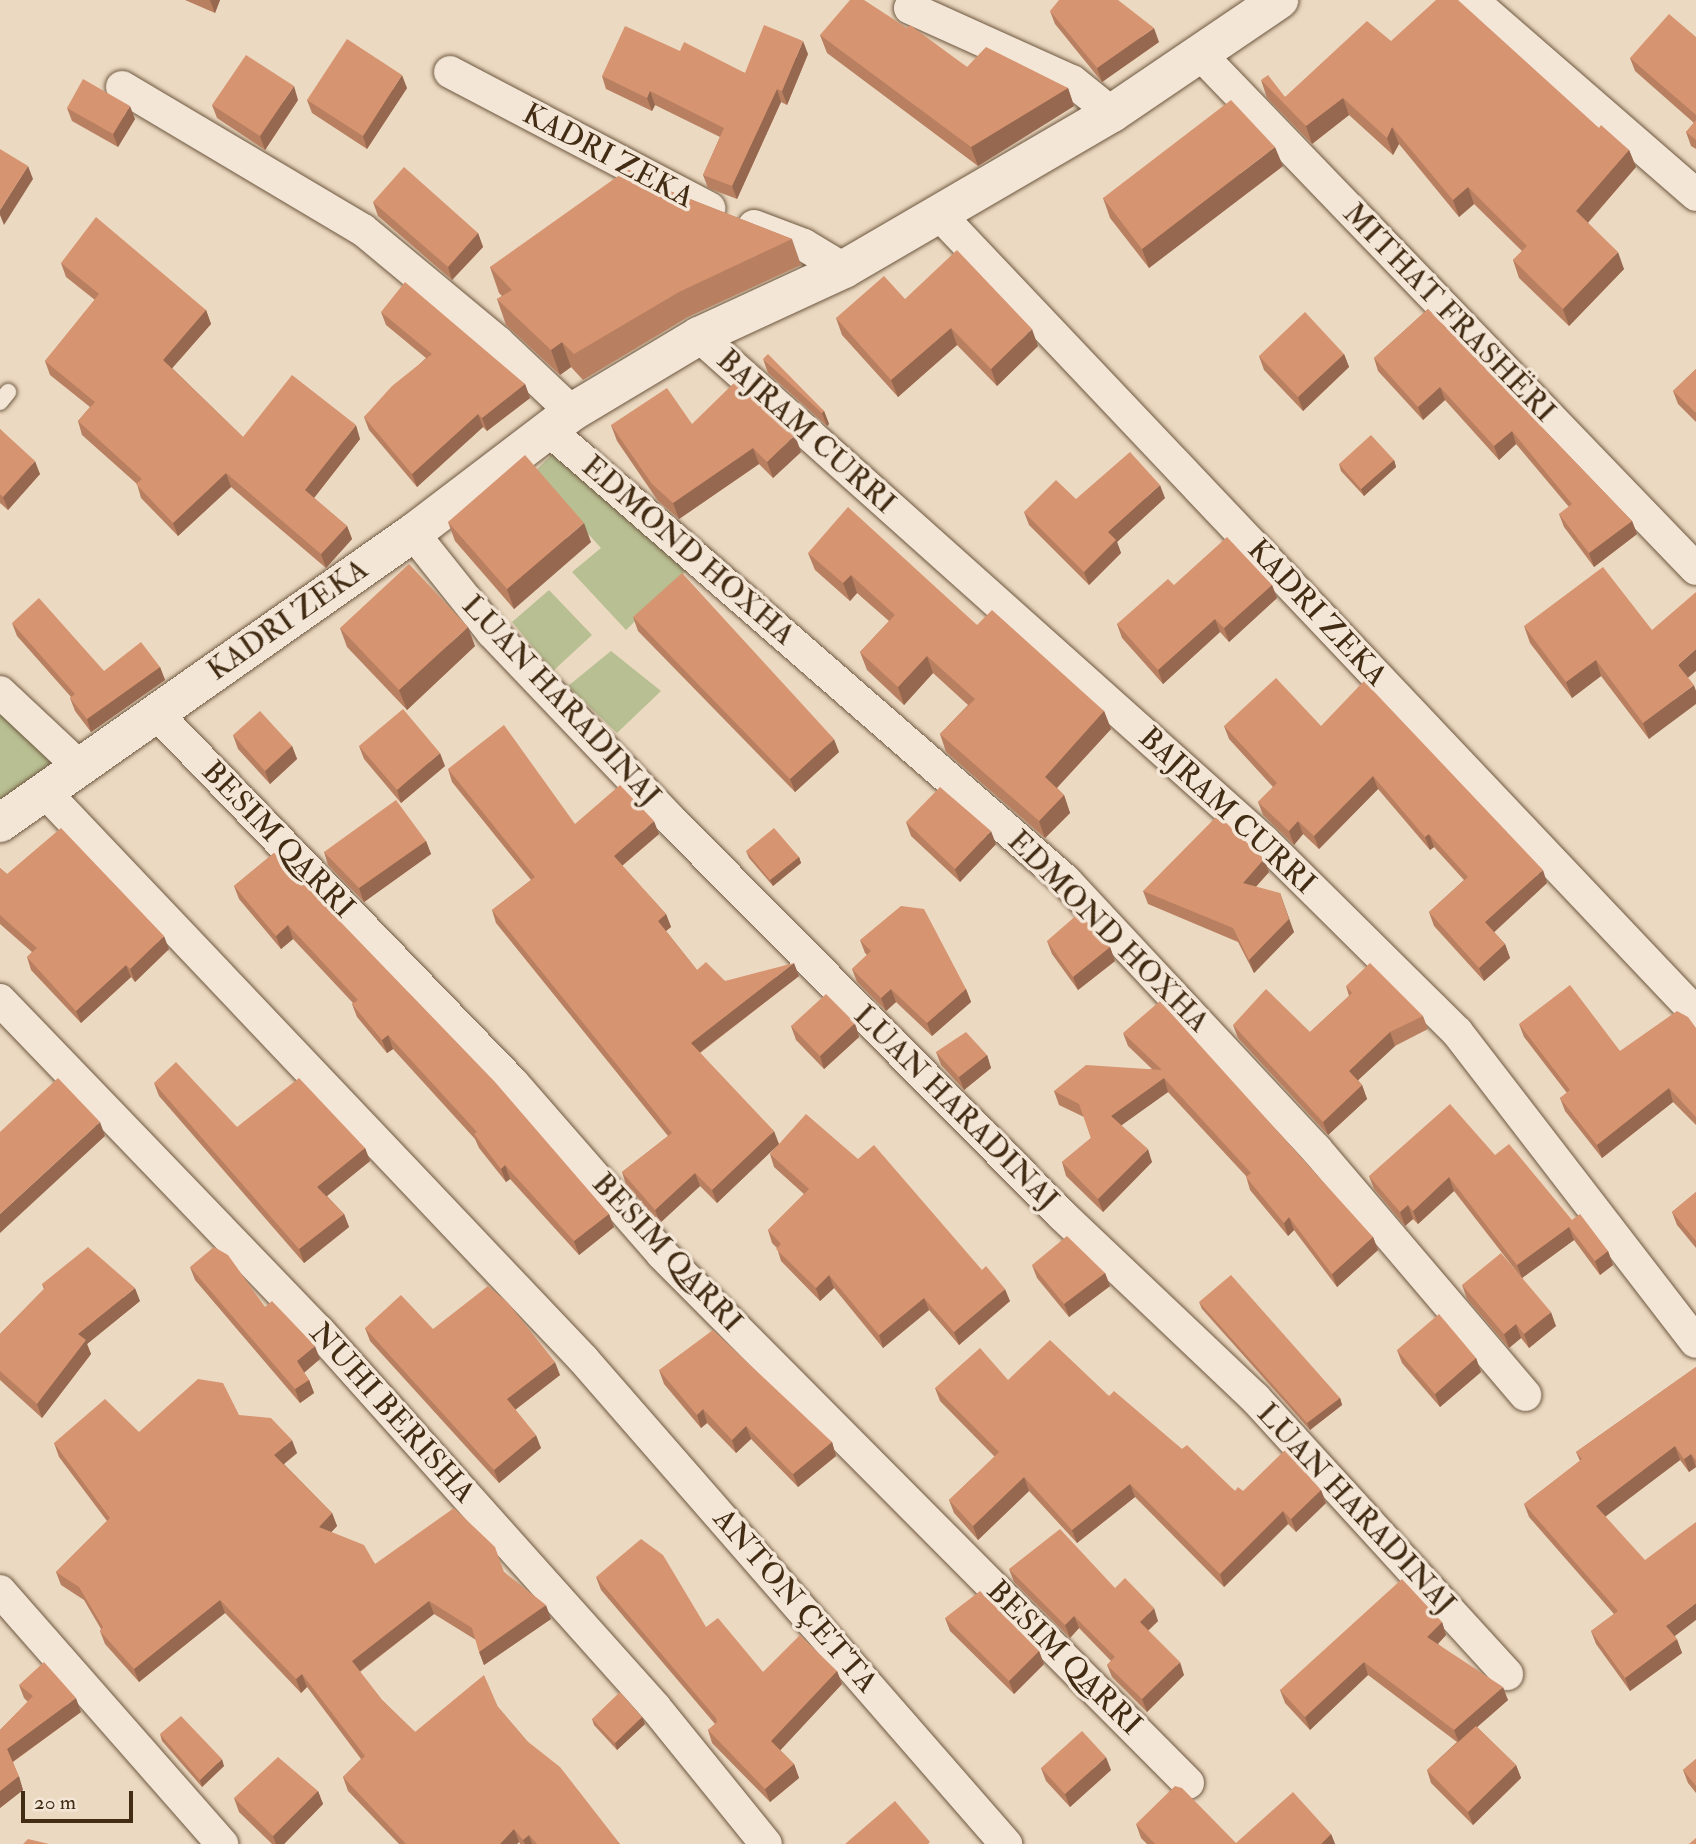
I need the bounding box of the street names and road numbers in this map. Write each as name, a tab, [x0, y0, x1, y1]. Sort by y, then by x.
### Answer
street label: KADRI ZEKA	[516, 96, 700, 216]
street label: MITHAT FRASHËRI	[1335, 196, 1563, 430]
street label: BAJRAM CURRI	[709, 342, 903, 522]
street label: EDMOND HOXHA	[574, 449, 802, 653]
street label: KADRI ZEKA	[1240, 532, 1394, 694]
street label: KADRI ZEKA	[201, 551, 375, 689]
street label: LUAN HARADINAJ	[454, 588, 668, 814]
street label: BAJRAM CURRI	[1131, 720, 1323, 902]
street label: BESIM QARRI	[194, 754, 362, 926]
street label: EDMOND HOXHA	[1000, 824, 1216, 1040]
street label: LUAN HARADINAJ	[846, 998, 1066, 1218]
street label: BESIM QARRI	[584, 1166, 750, 1340]
street label: NUHI BERISHA	[302, 1315, 482, 1511]
street label: LUAN HARADINAJ	[1249, 1396, 1463, 1622]
street label: ANTON ÇETTA	[705, 1502, 885, 1700]
street label: BESIM QARRI	[979, 1573, 1149, 1743]

